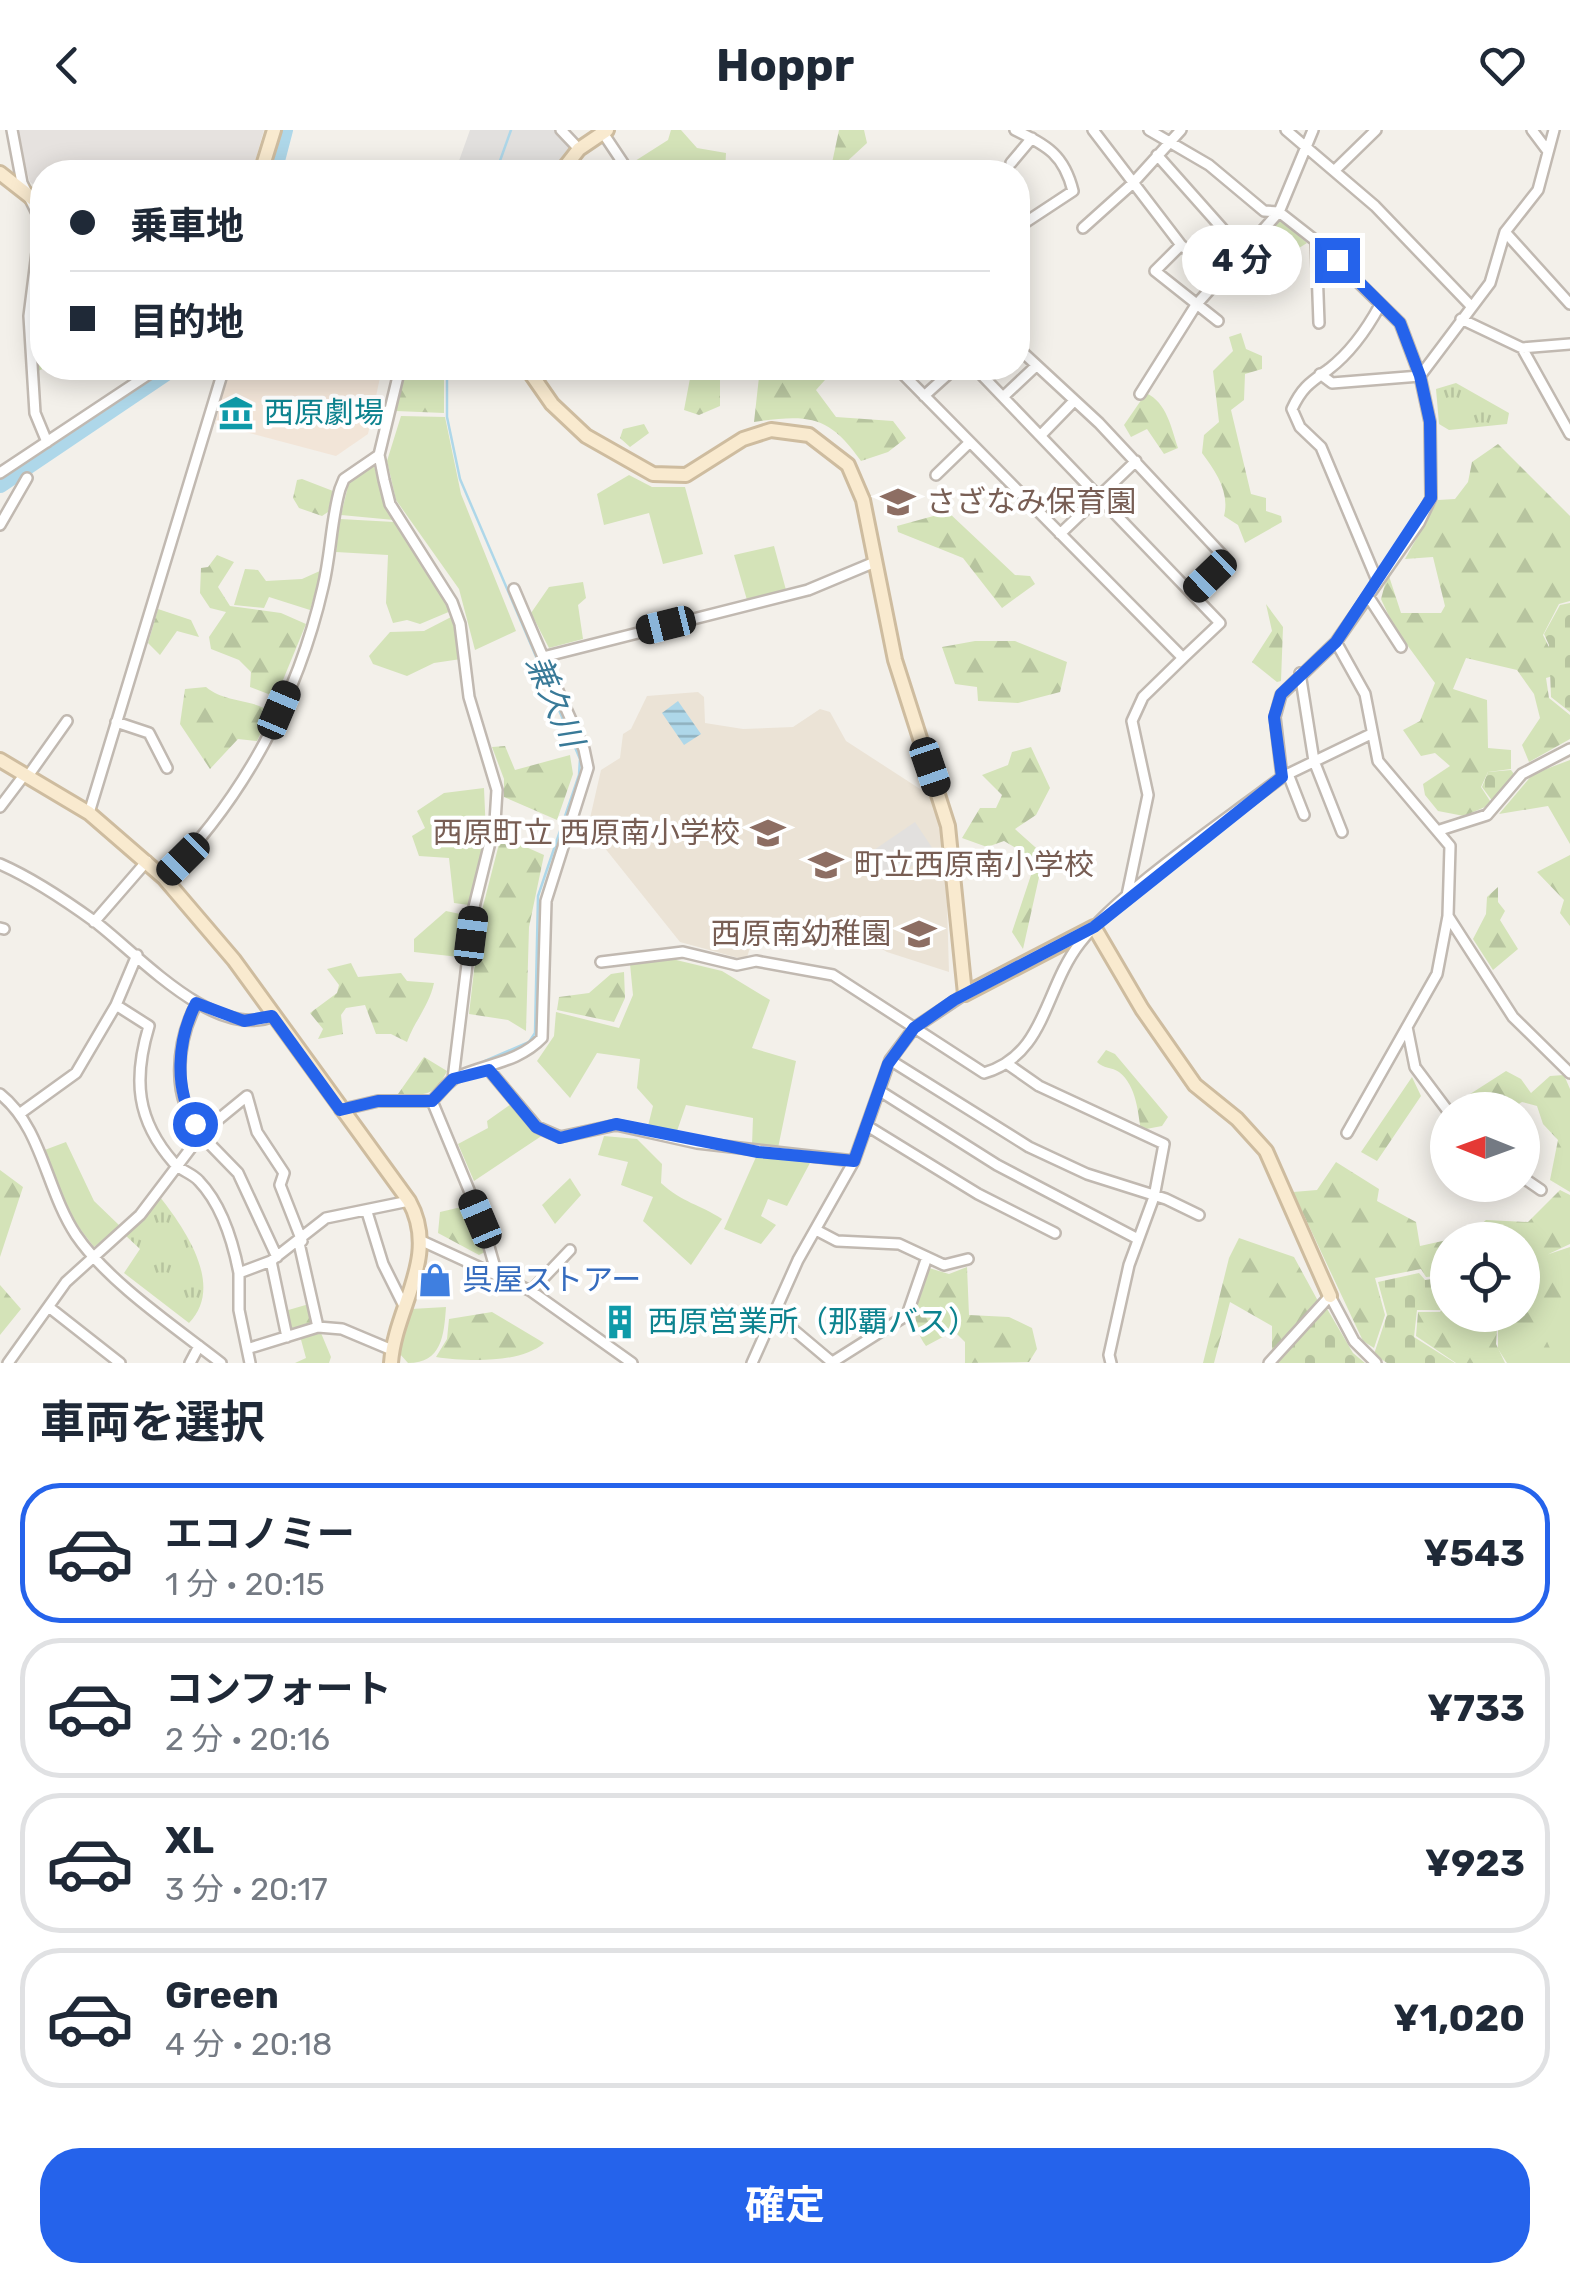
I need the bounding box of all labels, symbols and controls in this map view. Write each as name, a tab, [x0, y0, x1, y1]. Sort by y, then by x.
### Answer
icon: back	[40, 38, 95, 93]
icon: heart	[1475, 38, 1530, 93]
text: Hoppr	[716, 39, 854, 92]
text: 乗車地	[130, 203, 244, 249]
callout: 4 分	[1182, 225, 1302, 295]
route end	[1315, 238, 1360, 283]
text: 4 分	[1212, 241, 1272, 279]
text: 目的地	[130, 299, 244, 345]
museum icon: 西原劇場	[217, 394, 255, 432]
place label: 西原劇場	[264, 395, 384, 431]
school or university icon: さざなみ保育園	[879, 483, 917, 521]
place label: さざなみ保育園	[926, 484, 1136, 520]
car	[1178, 544, 1242, 608]
car	[633, 603, 699, 647]
water label: 兼久川	[519, 649, 592, 755]
car	[253, 677, 305, 743]
car	[906, 734, 954, 800]
school or university icon: 西原町立 西原南小学校	[749, 814, 787, 852]
place label: 西原町立 西原南小学校	[433, 815, 740, 851]
car	[151, 827, 215, 891]
school or university icon: 町立西原南小学校	[807, 846, 845, 884]
place label: 町立西原南小学校	[854, 847, 1094, 883]
car	[452, 904, 490, 968]
school or university icon: 西原南幼稚園	[900, 915, 938, 953]
place label: 西原南幼稚園	[711, 916, 891, 952]
north arrow	[1430, 1092, 1540, 1202]
map controls	[1430, 1092, 1540, 1332]
route start	[173, 1102, 218, 1147]
car	[454, 1186, 506, 1252]
button: locate	[1430, 1222, 1540, 1332]
shop icon: 呉屋ストアー	[416, 1261, 454, 1299]
place label: 呉屋ストアー	[463, 1262, 641, 1298]
building icon: 西原営業所（那覇バス）	[601, 1303, 639, 1341]
place label: 西原営業所（那覇バス）	[648, 1304, 978, 1340]
text: 車両を選択	[40, 1396, 265, 1449]
icon: car	[45, 1508, 135, 1598]
text: エコノミー	[165, 1511, 355, 1557]
text: ¥543	[1423, 1530, 1525, 1576]
text: 1 分 · 20:15	[165, 1565, 325, 1603]
icon: car	[45, 1663, 135, 1753]
text: コンフォート	[165, 1666, 392, 1712]
text: ¥733	[1427, 1685, 1525, 1731]
text: 2 分 · 20:16	[165, 1720, 330, 1758]
text: XL	[165, 1817, 214, 1863]
icon: car	[45, 1818, 135, 1908]
text: ¥923	[1425, 1840, 1525, 1886]
text: 3 分 · 20:17	[165, 1870, 328, 1908]
text: Green	[165, 1972, 279, 2018]
icon: car	[45, 1973, 135, 2063]
text: ¥1,020	[1393, 1995, 1525, 2041]
text: 4 分 · 20:18	[165, 2025, 332, 2063]
button: 確定	[40, 2148, 1530, 2263]

